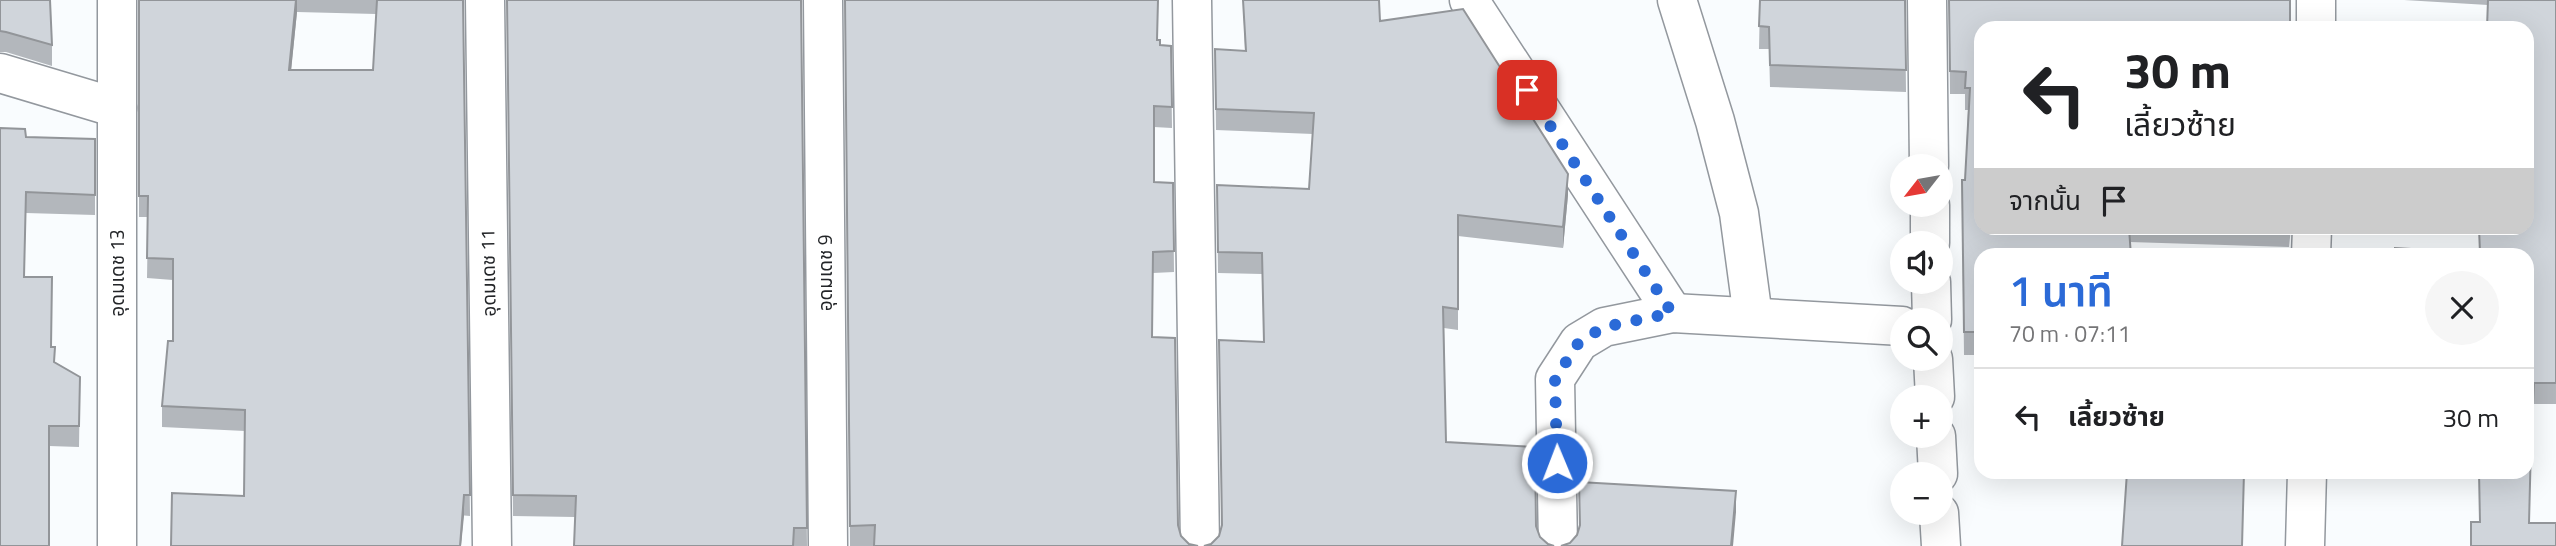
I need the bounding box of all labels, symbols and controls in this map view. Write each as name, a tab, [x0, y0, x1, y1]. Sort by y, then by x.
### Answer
text: 30 m	[2124, 32, 2231, 107]
icon: left	[2009, 49, 2100, 140]
pin	[1497, 60, 1557, 120]
icon: arrive	[1508, 71, 1546, 109]
text: เลี้ยวซ้าย	[2124, 100, 2236, 148]
north arrow	[1890, 154, 1953, 217]
map controls	[1890, 154, 1953, 525]
text: จากนั้น	[2009, 181, 2081, 220]
icon: arrive	[2095, 182, 2133, 220]
street label: อุดมเดช 13	[102, 229, 131, 317]
street label: อุดมเดช 11	[472, 229, 503, 317]
button: sound	[1890, 231, 1953, 294]
street label: อุดมเดช 9	[810, 235, 839, 311]
text: 1 นาที	[2009, 258, 2113, 322]
button: close	[2425, 271, 2499, 345]
button: search	[1890, 308, 1953, 371]
text: 70 m · 07:11	[2009, 316, 2131, 351]
button: +	[1890, 385, 1953, 448]
text: เลี้ยวซ้าย	[2068, 397, 2165, 436]
icon: left	[2009, 398, 2047, 436]
text: 30 m	[2442, 398, 2499, 437]
position arrow	[1520, 426, 1594, 500]
button: −	[1890, 462, 1953, 525]

